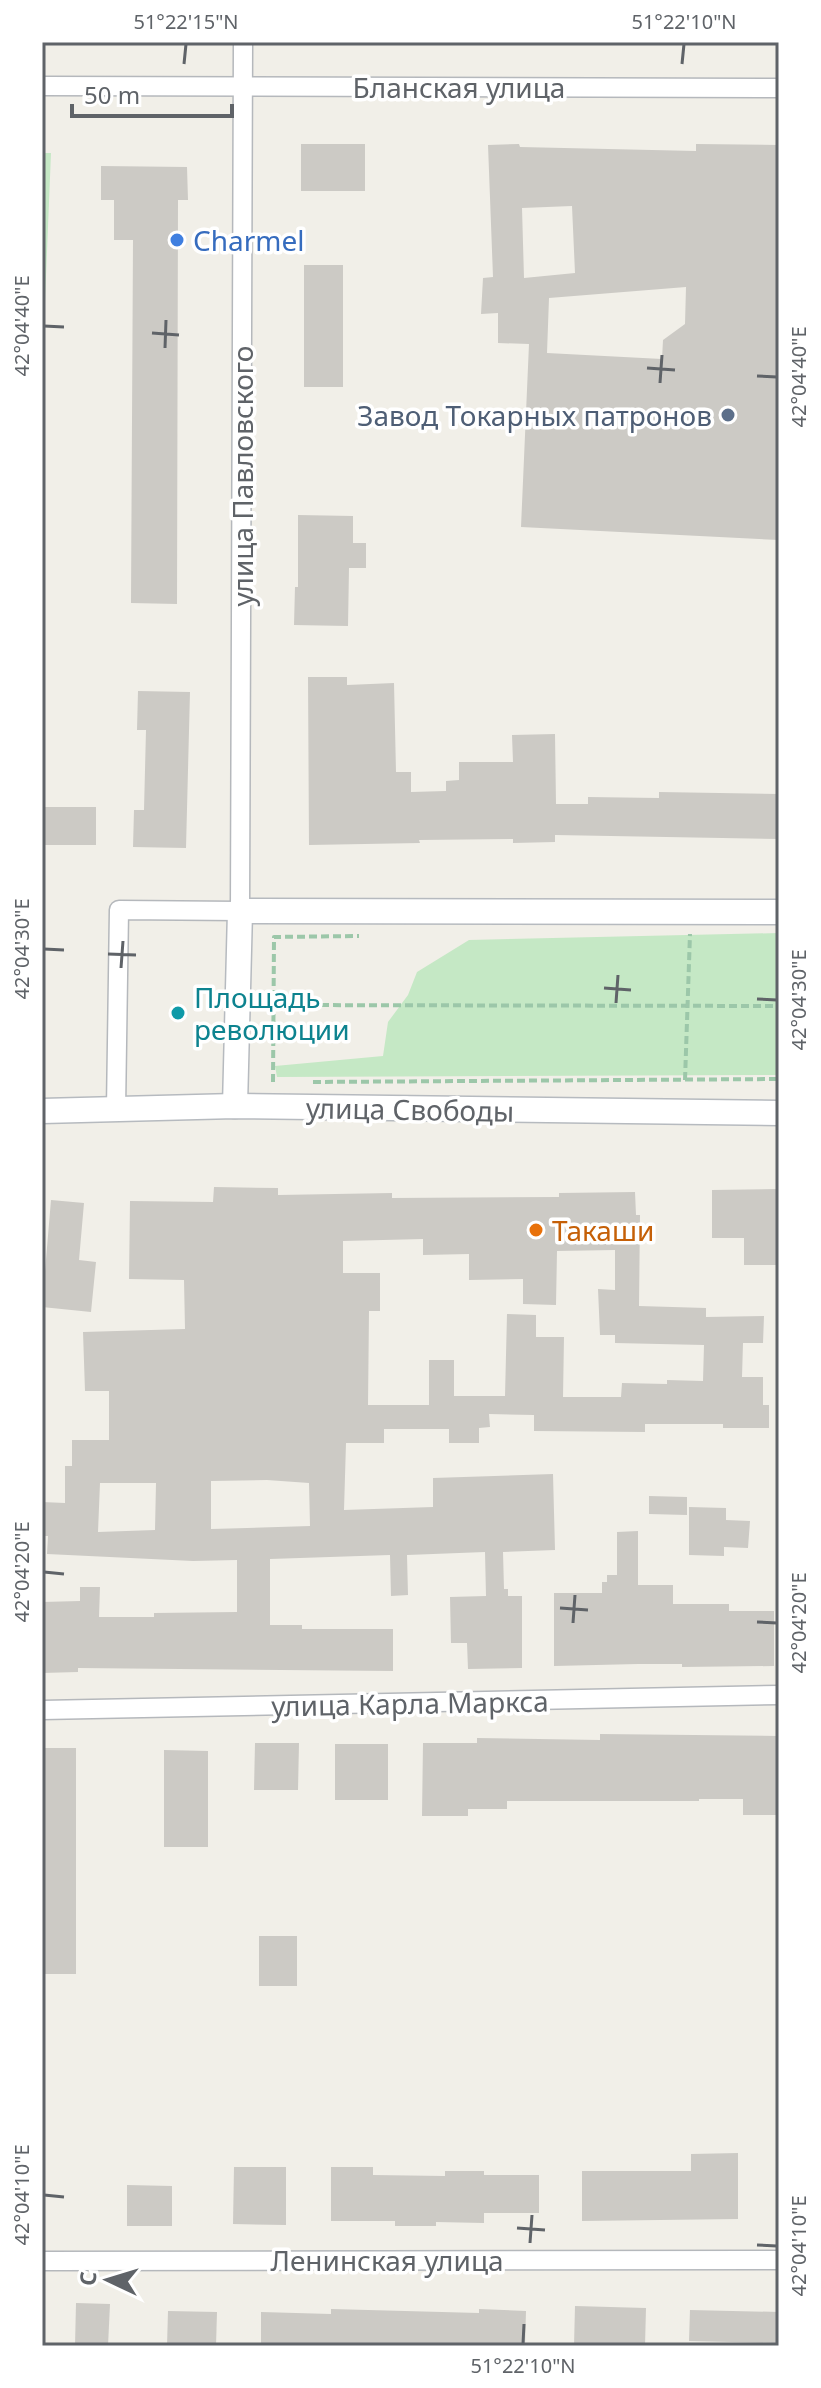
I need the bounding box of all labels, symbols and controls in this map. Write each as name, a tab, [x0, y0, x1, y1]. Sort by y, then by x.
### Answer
text: 51°22'15"N	[133, 8, 239, 35]
text: 51°22'10"N	[631, 8, 737, 35]
scale bar	[72, 68, 232, 118]
street label: Бланская улица	[353, 68, 565, 106]
text: 50 m	[84, 78, 140, 111]
place label: Charmel	[193, 221, 304, 259]
marker: Charmel	[168, 231, 186, 249]
text: 42°04'40"E	[8, 276, 35, 376]
text: 42°04'40"E	[785, 327, 812, 427]
street label: улица Павловского	[223, 346, 261, 606]
place label: Завод Токарных патронов	[357, 396, 712, 434]
marker: Завод Токарных патронов	[719, 406, 737, 424]
text: 42°04'30"E	[8, 899, 35, 999]
text: 42°04'30"E	[785, 950, 812, 1050]
place label: Площадь революции	[194, 978, 350, 1048]
marker: Площадь революции	[169, 1004, 187, 1022]
street label: улица Свободы	[306, 1088, 514, 1130]
place label: Такаши	[552, 1211, 654, 1249]
marker: Такаши	[527, 1221, 545, 1239]
text: 42°04'20"E	[8, 1522, 35, 1622]
text: 42°04'20"E	[785, 1573, 812, 1673]
street label: улица Карла Маркса	[271, 1682, 549, 1724]
text: 42°04'10"E	[8, 2145, 35, 2245]
text: 42°04'10"E	[785, 2196, 812, 2296]
north arrow	[68, 2240, 148, 2320]
street label: Ленинская улица	[270, 2241, 504, 2279]
text: С	[72, 2270, 103, 2287]
text: 51°22'10"N	[470, 2352, 576, 2379]

